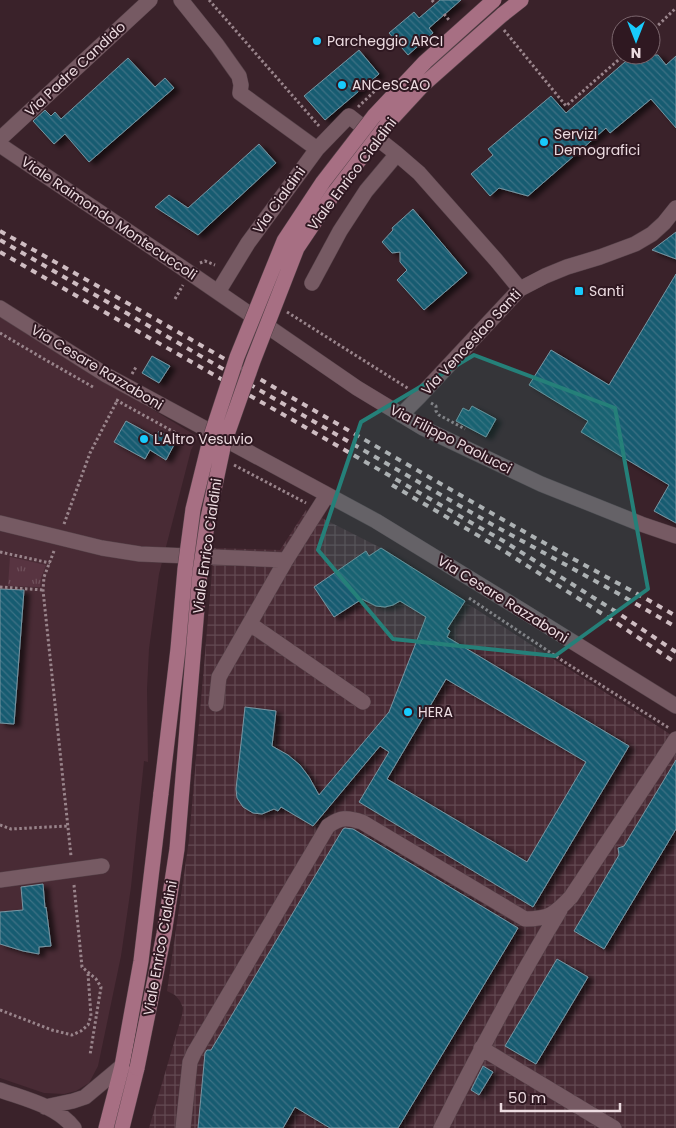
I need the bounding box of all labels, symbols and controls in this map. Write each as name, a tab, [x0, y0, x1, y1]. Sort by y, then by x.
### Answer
north arrow	[611, 15, 661, 65]
street label: Via Padre Candido	[20, 17, 130, 121]
place label: Parcheggio ARCI	[327, 31, 443, 51]
marker: Parcheggio ARCI	[311, 35, 323, 47]
text: N	[631, 43, 641, 63]
place label: ANCeSCAO	[352, 75, 430, 95]
marker: ANCeSCAO	[336, 79, 348, 91]
street label: Viale Enrico Cialdini	[303, 113, 401, 235]
place label: Servizi Demografici	[554, 124, 640, 160]
marker: Servizi Demografici	[538, 136, 550, 148]
street label: Viale Raimondo Montecuccoli	[17, 151, 201, 285]
street label: Via Cialdini	[248, 162, 310, 238]
place label: Santi	[589, 281, 624, 301]
street label: Via Venceslao Santi	[416, 285, 526, 399]
marker: Santi	[573, 285, 585, 297]
street label: Via Cesare Razzaboni	[27, 320, 167, 414]
street label: Via Filippo Paolucci	[387, 400, 515, 478]
place label: L'Altro Vesuvio	[154, 429, 253, 449]
marker: L'Altro Vesuvio	[138, 433, 150, 445]
street label: Viale Enrico Cialdini	[188, 477, 226, 615]
street label: Via Cesare Razzaboni	[434, 551, 572, 647]
place label: HERA	[418, 702, 453, 722]
marker: HERA	[402, 706, 414, 718]
street label: Viale Enrico Cialdini	[138, 879, 182, 1017]
scale bar	[501, 1080, 620, 1112]
text: 50 m	[508, 1087, 546, 1108]

